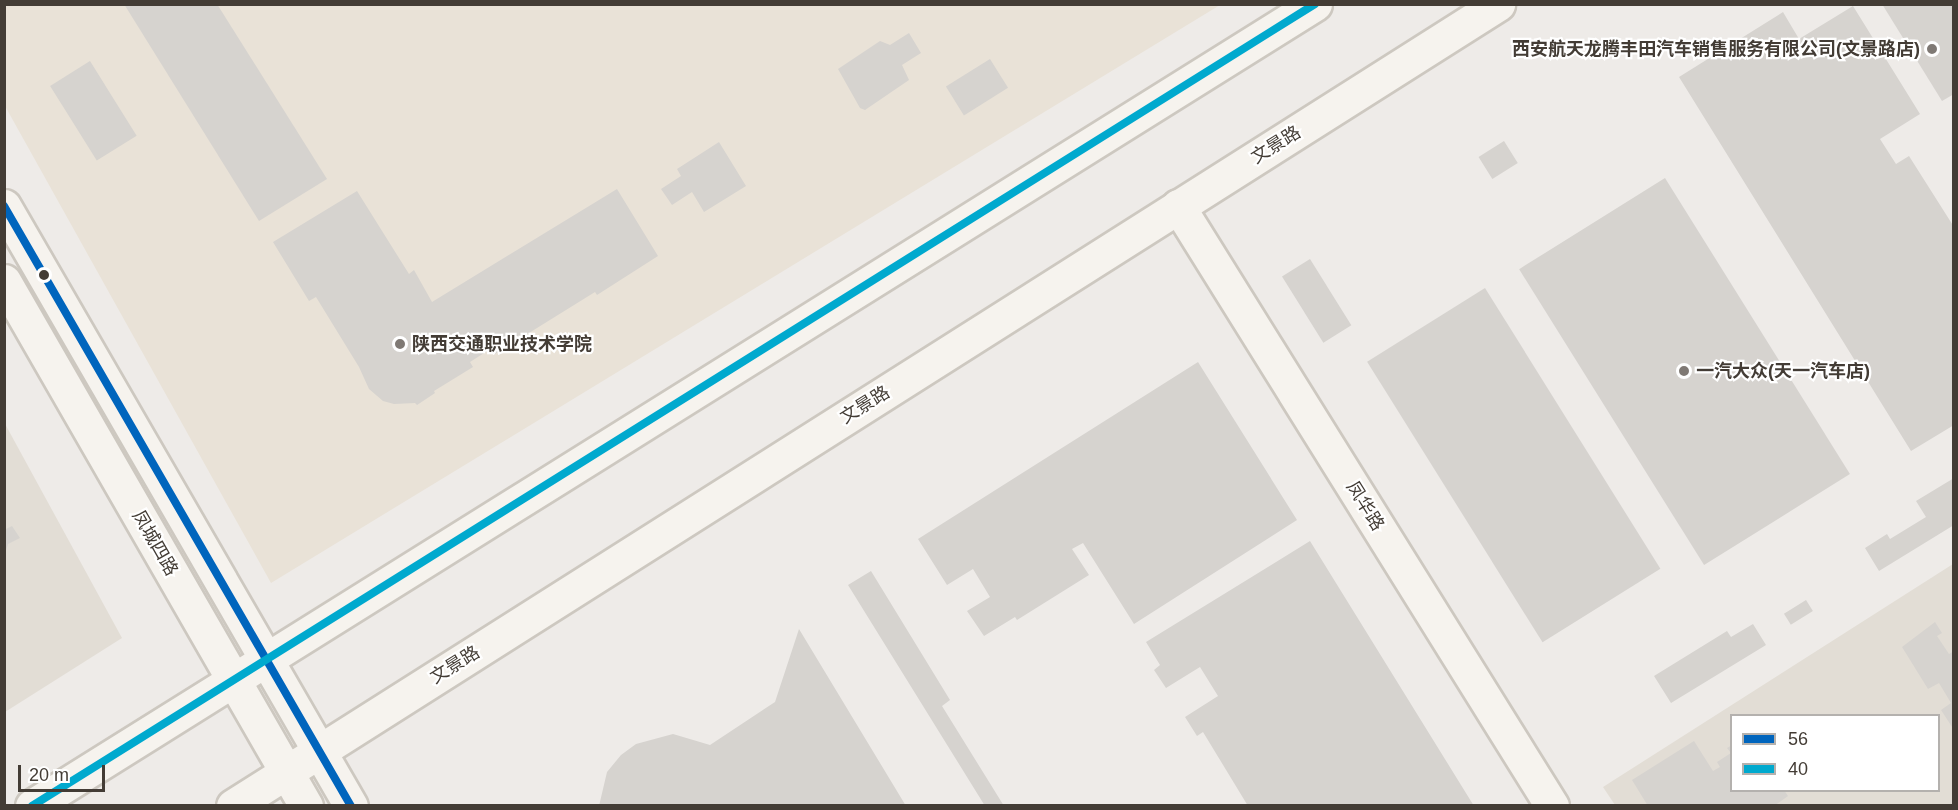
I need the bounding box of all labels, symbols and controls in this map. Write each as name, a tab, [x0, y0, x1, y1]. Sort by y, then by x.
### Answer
place label: 西安航天龙腾丰田汽车销售服务有限公司(文景路店)	[1512, 38, 1920, 60]
marker: 西安航天龙腾丰田汽车销售服务有限公司(文景路店)	[1925, 42, 1939, 56]
street label: 文景路	[1247, 122, 1305, 168]
unlabelled marker	[38, 269, 50, 281]
place label: 陕西交通职业技术学院	[412, 333, 592, 355]
marker: 陕西交通职业技术学院	[393, 337, 407, 351]
place label: 一汽大众(天一汽车店)	[1696, 360, 1870, 382]
marker: 一汽大众(天一汽车店)	[1677, 364, 1691, 378]
street label: 文景路	[836, 382, 894, 428]
street label: 凤华路	[1342, 477, 1388, 535]
street label: 凤城四路	[128, 506, 182, 580]
street label: 文景路	[426, 642, 484, 688]
legend	[1730, 714, 1940, 792]
text: 56	[1788, 729, 1808, 749]
scale bar	[21, 753, 108, 791]
text: 40	[1788, 759, 1808, 779]
text: 20 m	[29, 765, 69, 785]

